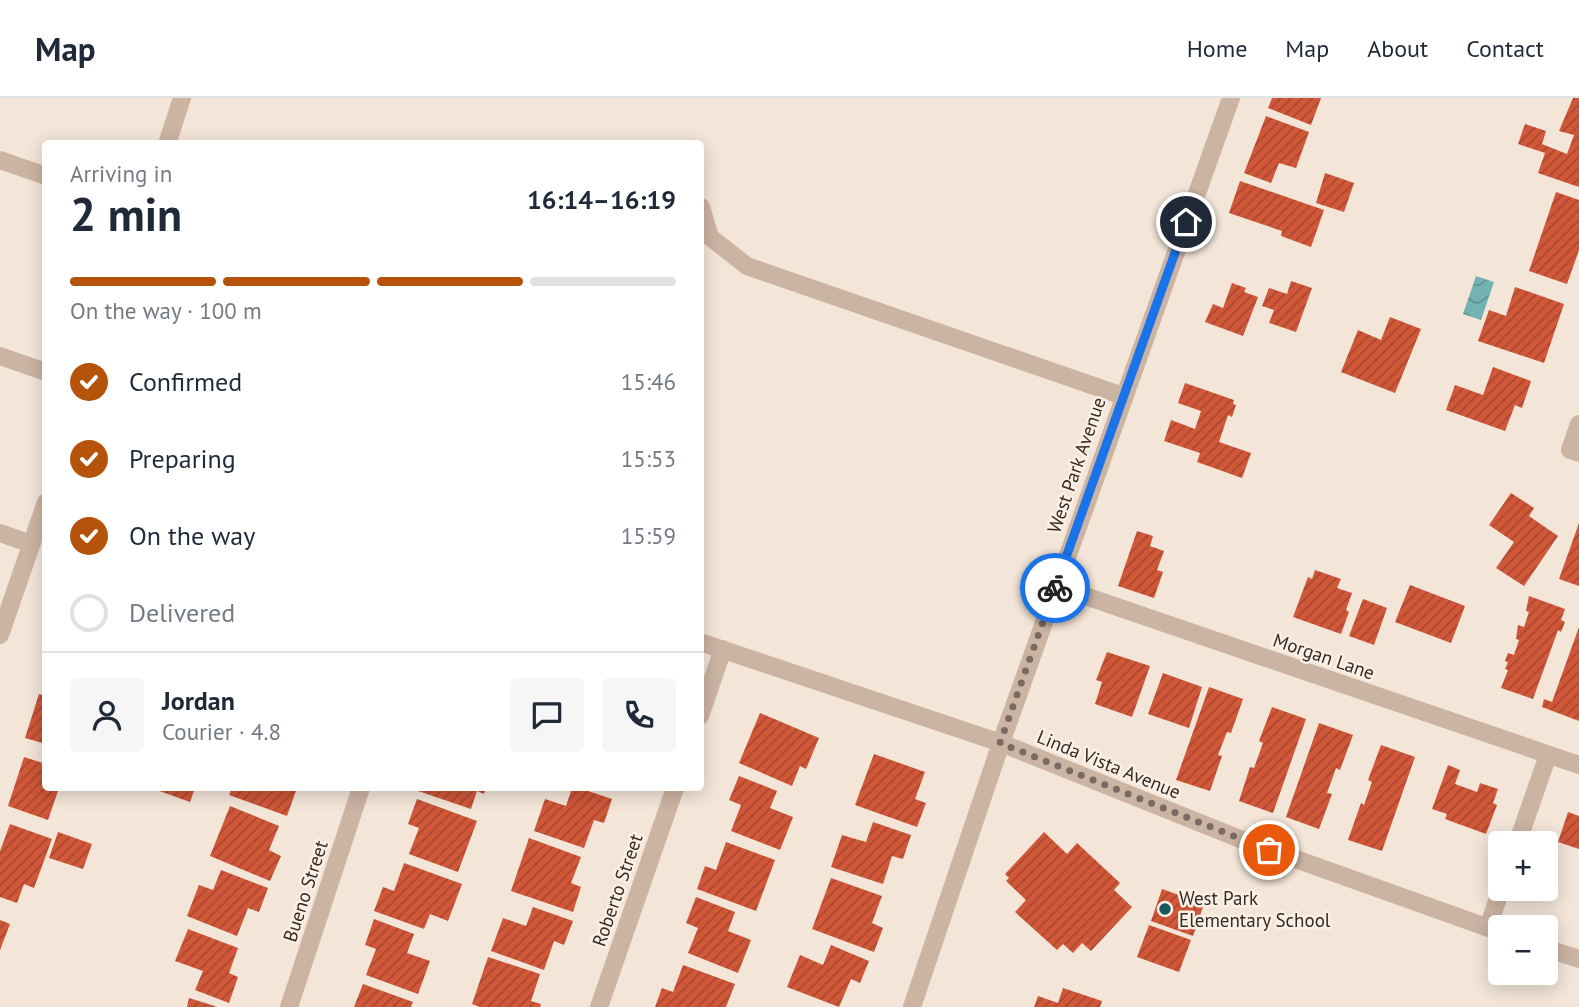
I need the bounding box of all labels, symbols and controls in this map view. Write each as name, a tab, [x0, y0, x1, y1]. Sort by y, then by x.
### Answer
text: Map	[35, 27, 96, 70]
text: Home	[1187, 33, 1247, 64]
text: Map	[1285, 33, 1329, 64]
text: About	[1367, 33, 1428, 64]
text: Contact	[1466, 33, 1544, 64]
text: Arriving in	[70, 159, 172, 188]
text: 16:14–16:19	[527, 183, 676, 216]
text: 2 min	[70, 184, 182, 244]
pin	[1156, 192, 1216, 252]
icon: home	[1167, 203, 1205, 241]
text: On the way · 100 m	[70, 296, 262, 325]
icon: check	[70, 363, 108, 401]
text: Confirmed	[129, 365, 242, 398]
text: 15:46	[621, 367, 676, 396]
street label: West Park Avenue	[1041, 394, 1111, 536]
icon: check	[70, 440, 108, 478]
text: Preparing	[129, 442, 236, 475]
text: 15:53	[621, 444, 676, 473]
icon: check	[70, 517, 108, 555]
text: On the way	[129, 519, 255, 552]
text: 15:59	[621, 521, 676, 550]
courier	[1020, 553, 1090, 623]
icon: bike	[1036, 569, 1074, 607]
text: Delivered	[129, 596, 235, 629]
street label: Morgan Lane	[1270, 627, 1378, 685]
button: person	[70, 678, 144, 752]
button: chat	[510, 678, 584, 752]
button: phone	[602, 678, 676, 752]
text: Jordan	[162, 684, 235, 717]
text: Courier · 4.8	[162, 717, 281, 746]
street label: Linda Vista Avenue	[1034, 724, 1184, 804]
pin	[1239, 820, 1299, 880]
street label: Roberto Street	[587, 830, 648, 949]
icon: bag	[1250, 831, 1288, 869]
map controls	[1488, 831, 1558, 985]
button: +	[1488, 831, 1558, 901]
street label: Bueno Street	[277, 837, 333, 945]
place label: West Park Elementary School	[1179, 886, 1331, 932]
marker: West Park Elementary School	[1157, 901, 1173, 917]
button: −	[1488, 915, 1558, 985]

